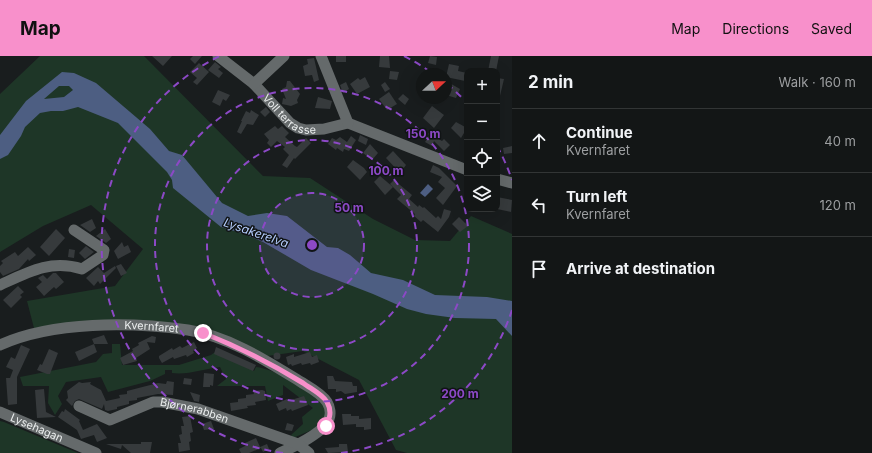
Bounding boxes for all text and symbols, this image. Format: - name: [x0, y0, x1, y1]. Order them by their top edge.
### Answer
- text: Map: [20, 17, 61, 40]
- text: Map: [671, 20, 700, 37]
- text: Directions: [722, 20, 789, 37]
- text: Saved: [811, 20, 852, 37]
- north arrow: [416, 68, 452, 104]
- map controls: [464, 68, 500, 212]
- button: +: [464, 68, 500, 104]
- text: 2 min: [528, 72, 573, 92]
- text: Walk · 160 m: [779, 74, 856, 90]
- street label: Voll terrasse: [260, 91, 316, 137]
- button: −: [464, 104, 500, 140]
- text: Continue: [566, 123, 633, 142]
- text: 150 m: [406, 126, 440, 141]
- icon: ahead: [528, 130, 550, 152]
- text: 40 m: [824, 133, 856, 149]
- button: locate: [464, 140, 500, 176]
- text: Kvernfaret: [566, 142, 630, 158]
- text: 100 m: [368, 163, 404, 178]
- button: layers: [464, 176, 500, 212]
- text: Turn left: [566, 187, 627, 206]
- icon: left: [528, 194, 550, 216]
- text: 120 m: [820, 197, 856, 213]
- text: 50 m: [334, 200, 364, 215]
- text: Kvernfaret: [566, 206, 630, 222]
- water label: Lysakerelva: [222, 214, 291, 251]
- centre of rings: [305, 238, 319, 252]
- icon: arrive: [528, 258, 550, 280]
- text: Arrive at destination: [566, 259, 715, 278]
- street label: Kvernfaret: [124, 318, 180, 336]
- route end: [194, 324, 212, 342]
- text: 200 m: [441, 386, 479, 401]
- street label: Bjørnerabben: [159, 395, 230, 426]
- street label: Lysehagan: [8, 410, 65, 445]
- route start: [317, 417, 335, 435]

